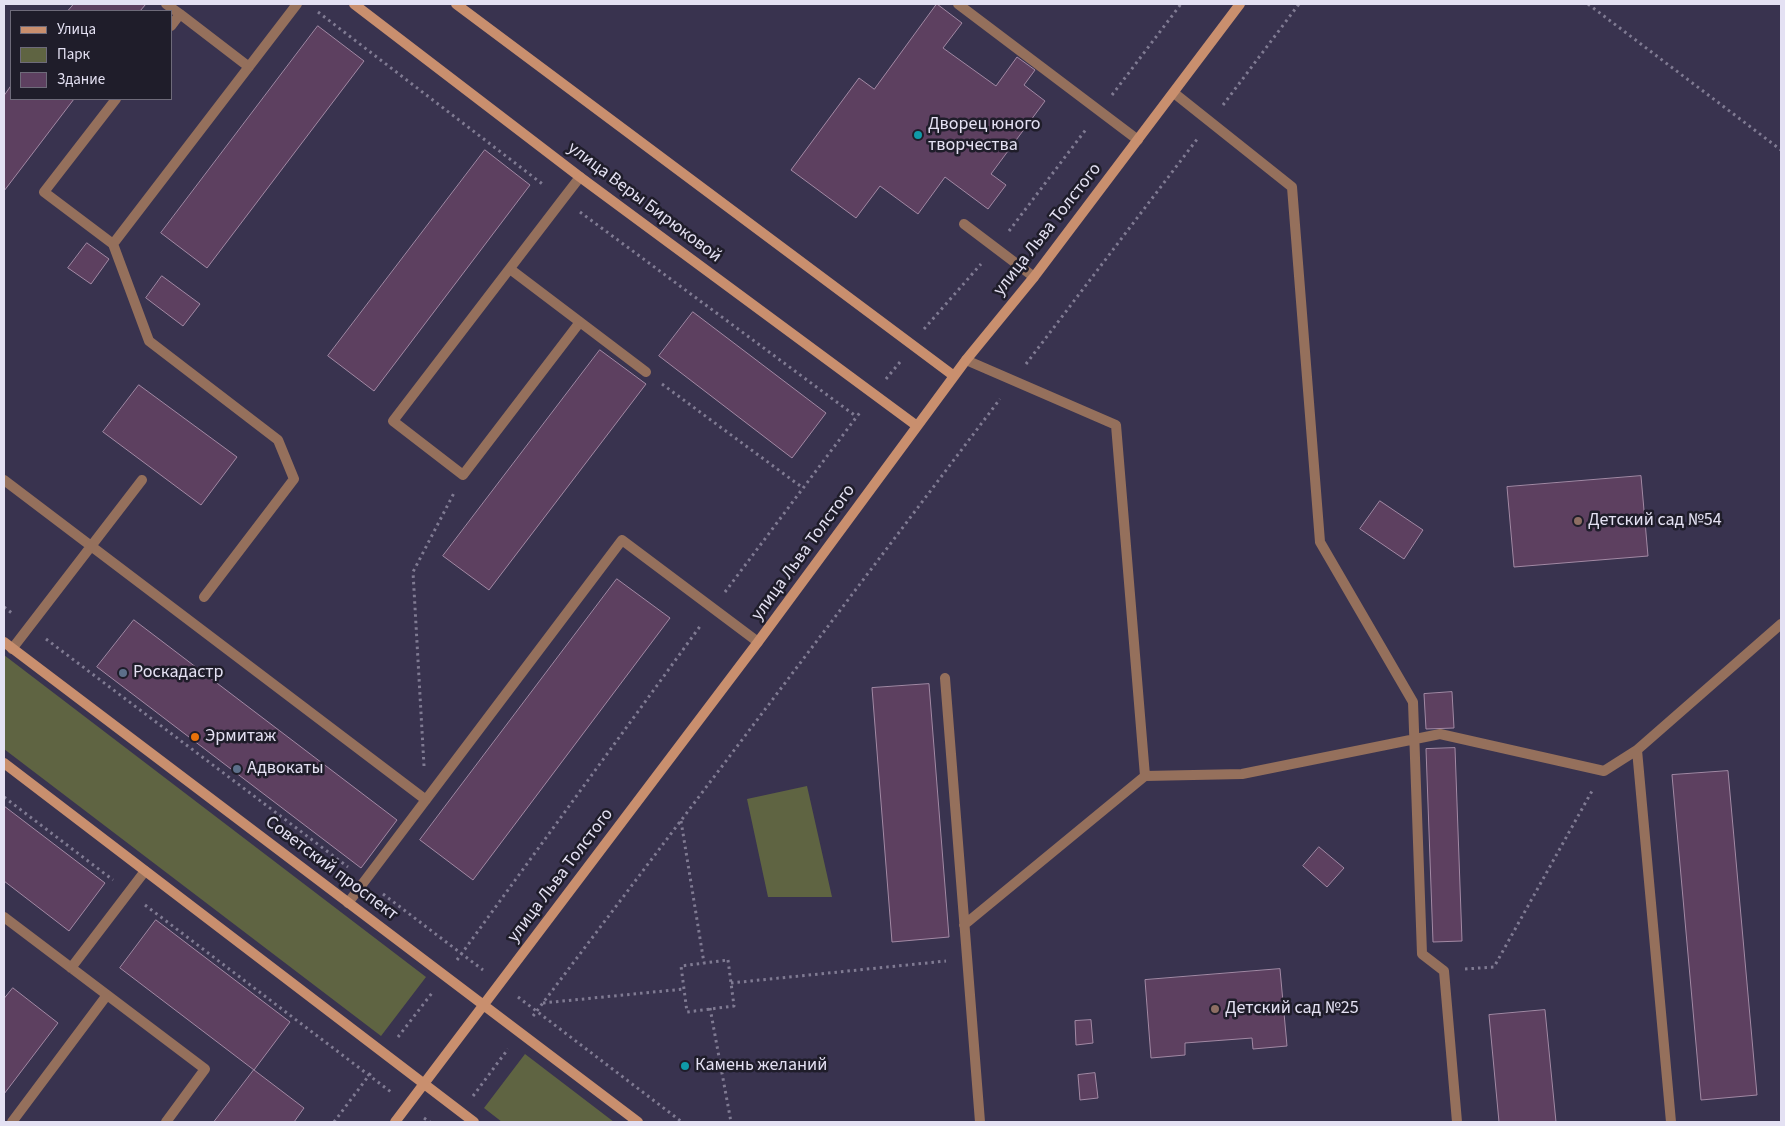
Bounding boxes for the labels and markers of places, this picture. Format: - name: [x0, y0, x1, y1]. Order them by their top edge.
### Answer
- place label: Дворец юного творчества: [928, 114, 1041, 156]
- marker: Дворец юного творчества: [912, 129, 924, 141]
- place label: Детский сад №54: [1588, 510, 1722, 532]
- marker: Детский сад №54: [1572, 515, 1584, 527]
- place label: Роскадастр: [133, 662, 224, 684]
- marker: Роскадастр: [117, 667, 129, 679]
- place label: Эрмитаж: [205, 726, 276, 748]
- marker: Эрмитаж: [189, 731, 201, 743]
- place label: Адвокаты: [247, 758, 324, 780]
- marker: Адвокаты: [231, 763, 243, 775]
- place label: Детский сад №25: [1225, 998, 1359, 1020]
- marker: Детский сад №25: [1209, 1003, 1221, 1015]
- place label: Камень желаний: [695, 1055, 827, 1077]
- marker: Камень желаний: [679, 1060, 691, 1072]

